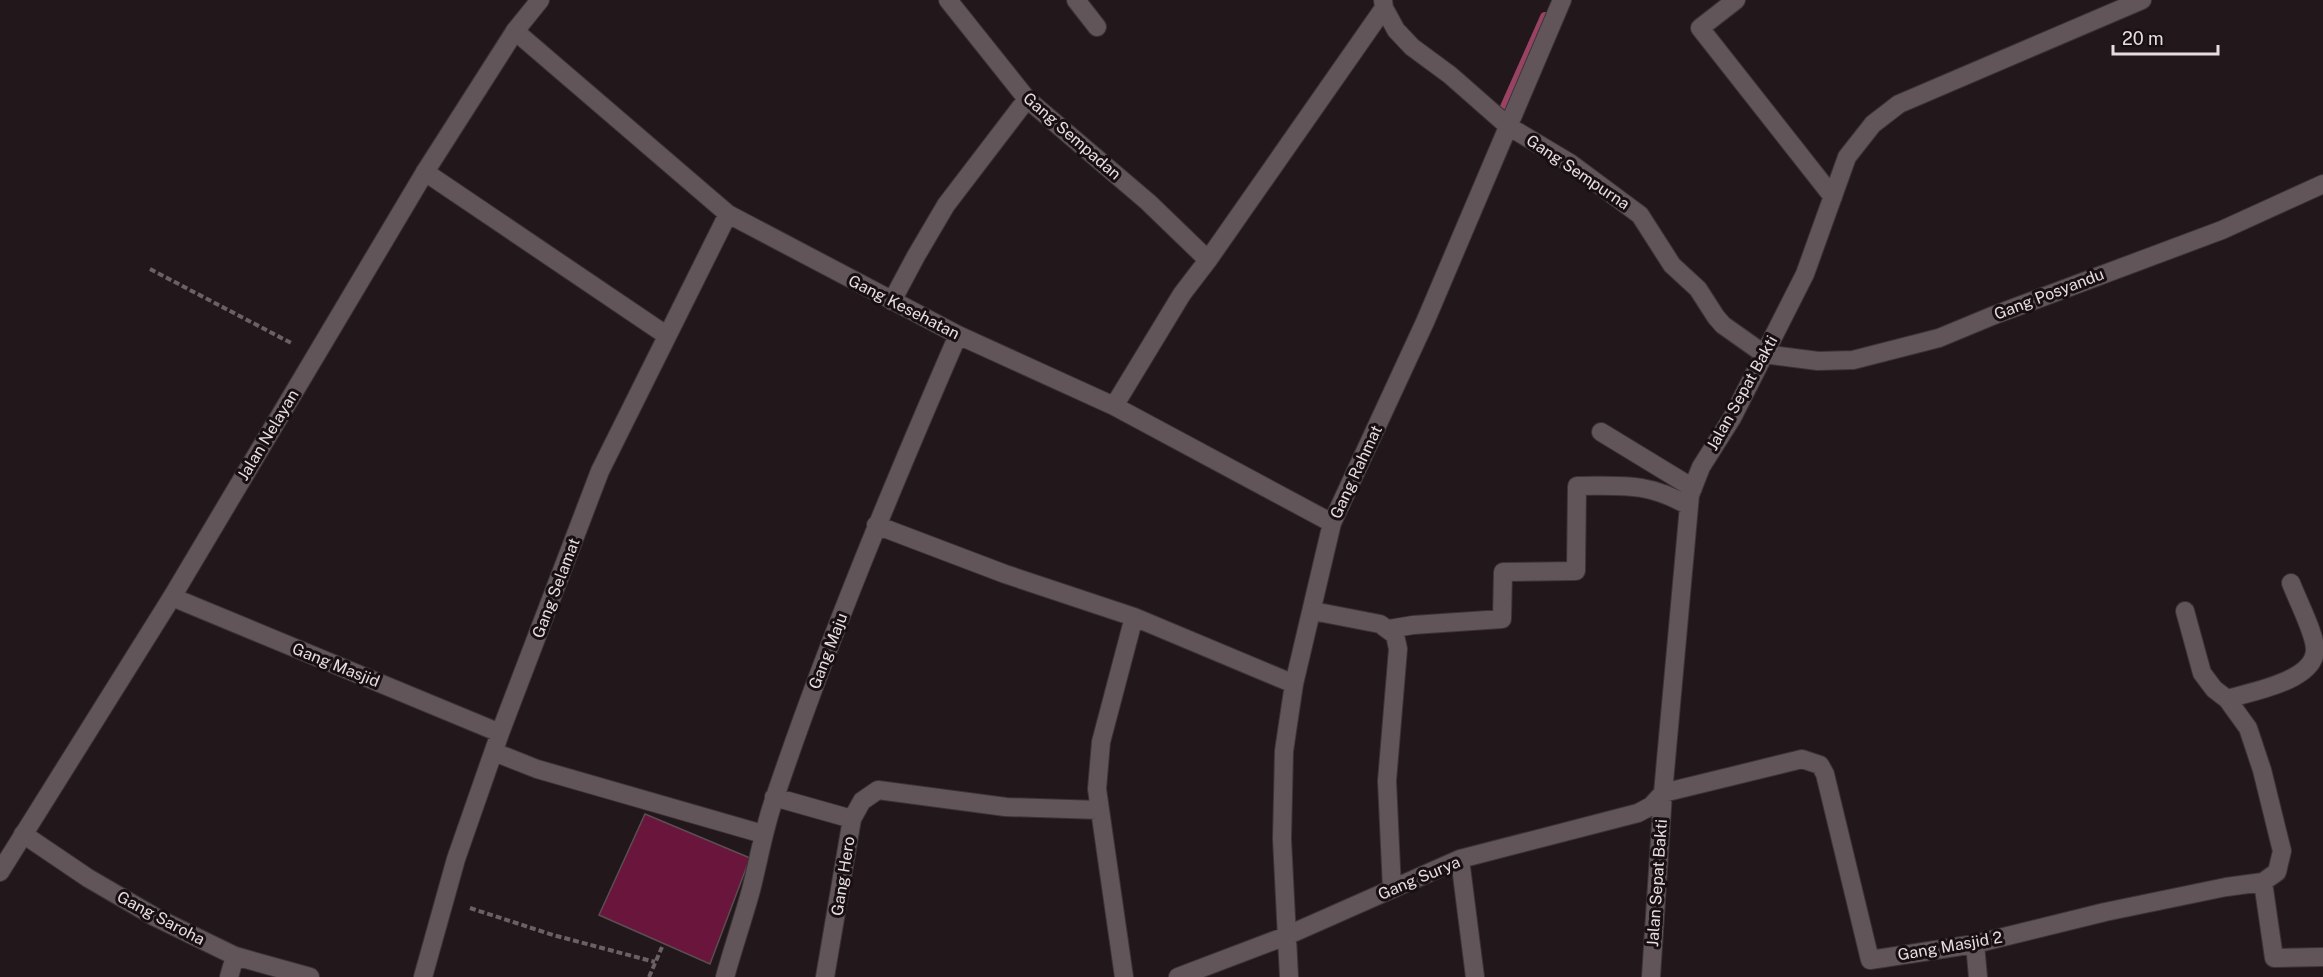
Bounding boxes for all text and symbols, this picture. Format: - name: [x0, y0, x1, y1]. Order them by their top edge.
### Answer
- scale bar: [2113, 18, 2218, 56]
- text: 20 m: [2122, 28, 2164, 49]
- street label: Gang Sempadan: [1019, 88, 1125, 184]
- street label: Gang Sempurna: [1523, 130, 1633, 214]
- street label: Gang Posyandu: [1991, 264, 2107, 324]
- street label: Gang Kesehatan: [845, 271, 963, 343]
- street label: Jalan Sepat Bakti: [1703, 332, 1781, 454]
- street label: Jalan Nelayan: [233, 386, 303, 484]
- street label: Gang Rahmat: [1326, 422, 1386, 522]
- street label: Gang Selamat: [528, 535, 584, 641]
- street label: Gang Maju: [805, 610, 851, 692]
- street label: Gang Masjid: [290, 639, 382, 691]
- street label: Jalan Sepat Bakti: [1643, 818, 1671, 948]
- street label: Gang Hero: [827, 835, 859, 917]
- street label: Gang Surya: [1375, 852, 1463, 904]
- street label: Gang Saroha: [114, 887, 208, 949]
- street label: Gang Masjid 2: [1896, 927, 2004, 965]

